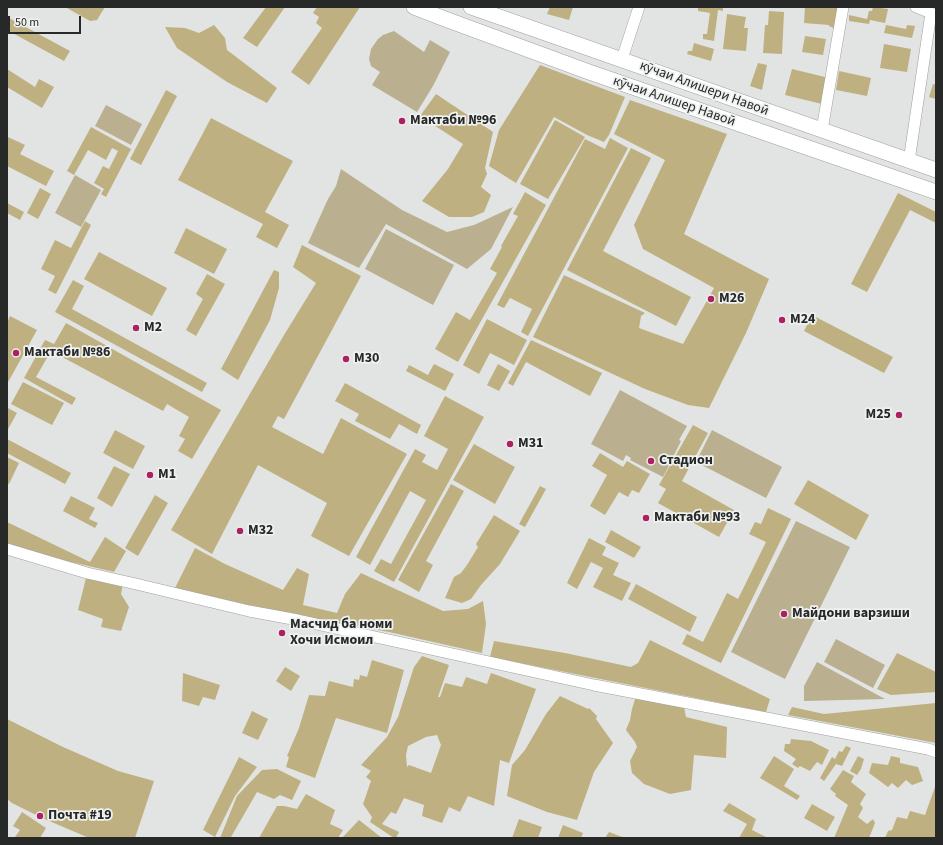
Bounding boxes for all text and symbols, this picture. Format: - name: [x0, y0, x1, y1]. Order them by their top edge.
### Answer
- scale bar: [10, 8, 83, 34]
- text: 50 m: [15, 14, 39, 31]
- street label: кӯчаи Алишери Навоӣ: [637, 58, 771, 120]
- street label: кӯчаи Алишер Навоӣ: [611, 73, 737, 131]
- place label: Мактаби №96: [410, 113, 496, 129]
- marker: Мактаби №96: [397, 116, 407, 126]
- place label: М26: [719, 291, 744, 307]
- marker: М26: [706, 294, 716, 304]
- place label: М24: [790, 312, 815, 328]
- marker: М24: [777, 315, 787, 325]
- place label: М2: [144, 320, 162, 336]
- marker: М2: [131, 323, 141, 333]
- place label: Мактаби №86: [24, 345, 110, 361]
- marker: Мактаби №86: [11, 348, 21, 358]
- place label: М30: [354, 351, 379, 367]
- marker: М30: [341, 354, 351, 364]
- place label: М25: [866, 407, 891, 423]
- marker: М25: [894, 410, 904, 420]
- place label: М31: [518, 436, 543, 452]
- marker: М31: [505, 439, 515, 449]
- place label: Стадион: [659, 453, 713, 469]
- marker: Стадион: [646, 456, 656, 466]
- place label: M1: [158, 467, 176, 483]
- marker: M1: [145, 470, 155, 480]
- place label: Мактаби №93: [654, 510, 740, 526]
- marker: Мактаби №93: [641, 513, 651, 523]
- place label: М32: [248, 523, 273, 539]
- marker: М32: [235, 526, 245, 536]
- place label: Майдони варзиши: [792, 606, 910, 622]
- marker: Майдони варзиши: [779, 609, 789, 619]
- place label: Масчид ба номи Хочи Исмоил: [290, 617, 392, 650]
- marker: Масчид ба номи Хочи Исмоил: [277, 628, 287, 638]
- place label: Почта #19: [48, 808, 112, 824]
- marker: Почта #19: [35, 811, 45, 821]

